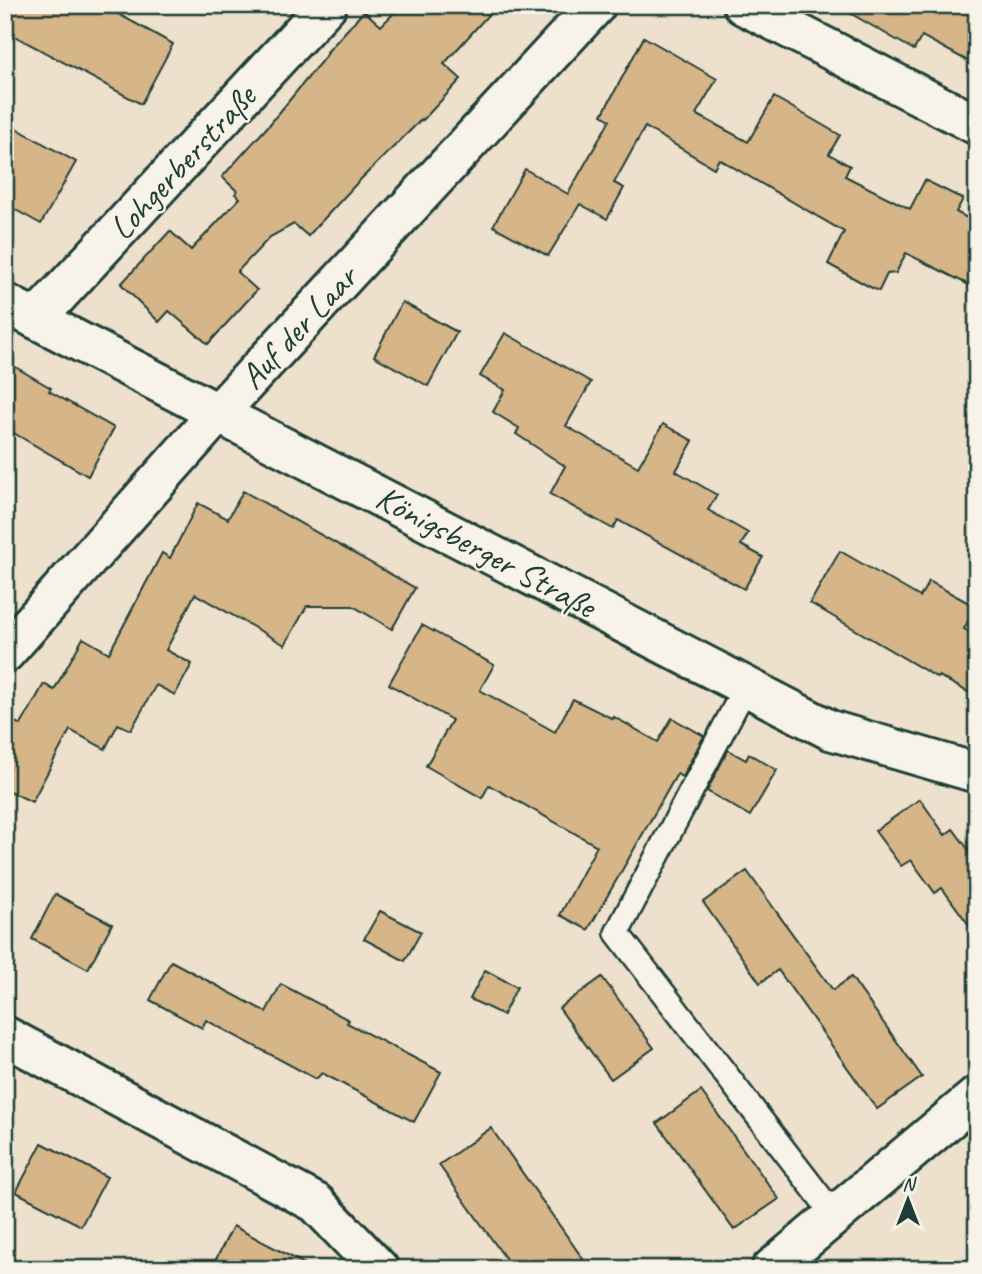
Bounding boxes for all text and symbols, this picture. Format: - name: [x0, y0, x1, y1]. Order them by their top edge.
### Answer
- street label: Lohgerberstraße: [99, 73, 267, 249]
- street label: Auf der Laar: [230, 254, 369, 398]
- street label: Königsberger Straße: [368, 475, 606, 629]
- north arrow: [874, 1166, 944, 1236]
- text: N: [902, 1172, 917, 1196]

